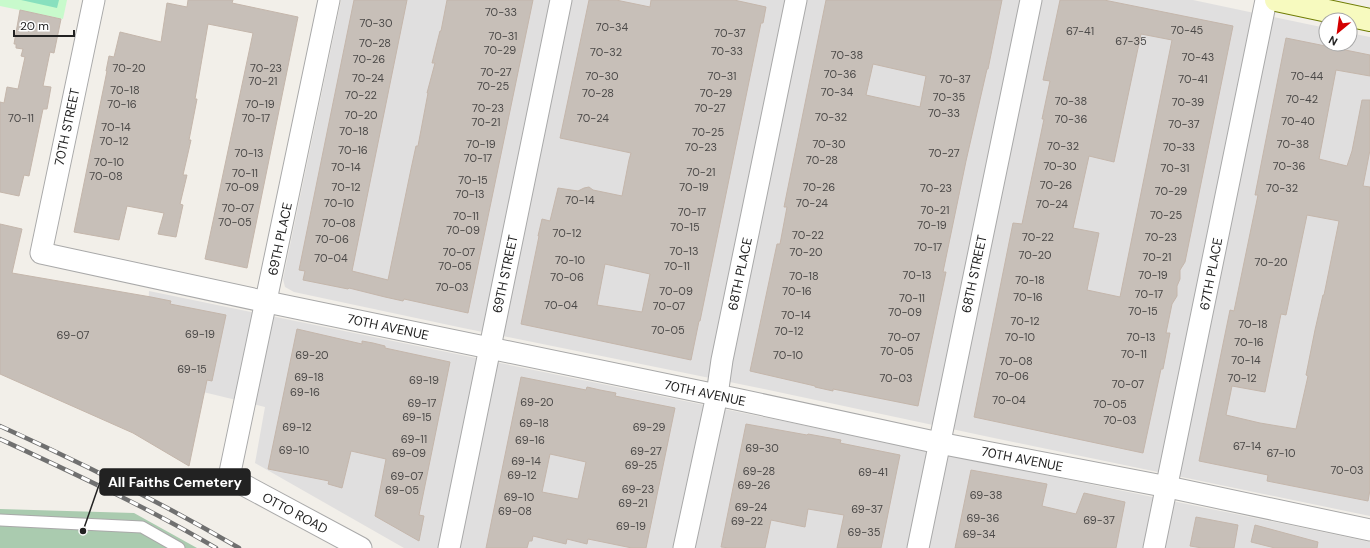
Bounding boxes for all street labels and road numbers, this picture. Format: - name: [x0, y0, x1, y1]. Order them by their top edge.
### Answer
- street label: 70TH STREET: [50, 87, 84, 167]
- street label: 69TH PLACE: [264, 201, 296, 277]
- street label: 69TH STREET: [488, 233, 522, 315]
- street label: 68TH STREET: [957, 233, 991, 315]
- street label: 68TH PLACE: [724, 236, 756, 312]
- street label: 67TH PLACE: [1196, 236, 1226, 312]
- street label: 70TH AVENUE: [346, 310, 430, 344]
- street label: 70TH AVENUE: [663, 376, 747, 410]
- street label: 70TH AVENUE: [980, 443, 1064, 475]
- street label: OTTO ROAD: [259, 489, 331, 537]

